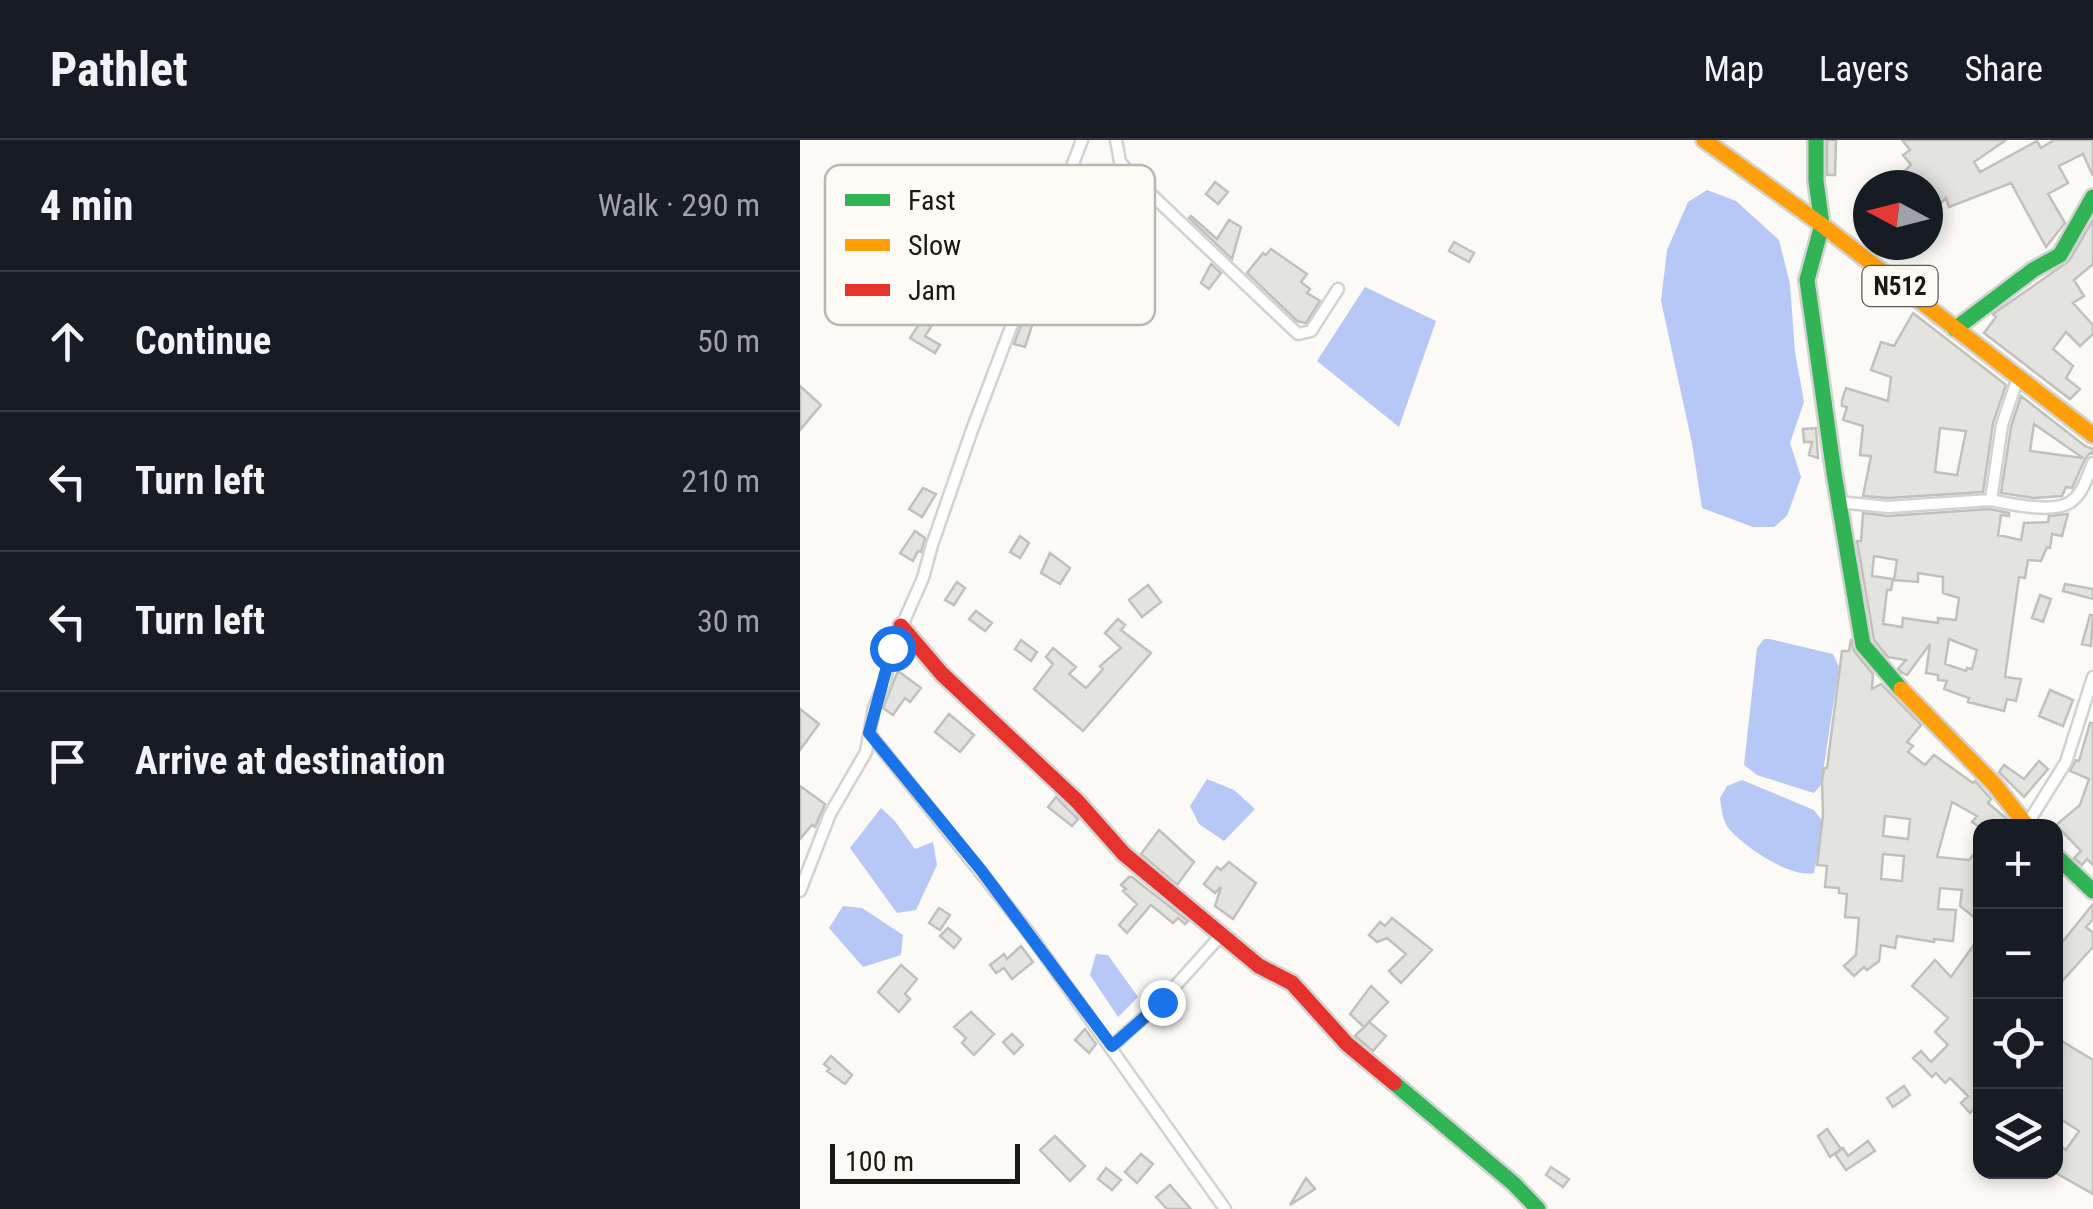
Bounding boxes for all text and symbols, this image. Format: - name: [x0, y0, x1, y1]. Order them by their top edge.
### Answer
- text: Pathlet: [50, 41, 188, 98]
- text: Map: [1703, 49, 1764, 90]
- text: Layers: [1819, 49, 1909, 90]
- text: Share: [1964, 49, 2043, 90]
- legend: [825, 165, 1155, 325]
- north arrow: [1853, 170, 1943, 260]
- text: 4 min: [40, 181, 133, 230]
- text: Fast: [908, 184, 955, 217]
- text: Walk · 290 m: [598, 186, 760, 224]
- text: Slow: [908, 229, 961, 262]
- road number: N512: [1862, 266, 1938, 306]
- text: Jam: [908, 274, 956, 307]
- icon: ahead: [40, 314, 95, 369]
- text: Continue: [135, 319, 271, 363]
- text: 50 m: [697, 322, 760, 360]
- icon: left: [40, 454, 95, 509]
- text: Turn left: [135, 459, 265, 503]
- text: 210 m: [681, 462, 760, 500]
- icon: left: [40, 594, 95, 649]
- text: Turn left: [135, 599, 265, 643]
- text: 30 m: [697, 602, 760, 640]
- route start: [870, 626, 916, 672]
- icon: arrive: [40, 734, 95, 789]
- text: Arrive at destination: [135, 739, 445, 783]
- map controls: [1973, 819, 2063, 1179]
- button: +: [1973, 819, 2063, 909]
- button: −: [1973, 909, 2063, 999]
- route end: [1140, 980, 1186, 1026]
- button: locate: [1973, 999, 2063, 1089]
- button: layers: [1973, 1089, 2063, 1179]
- scale bar: [830, 1139, 1020, 1184]
- text: 100 m: [845, 1145, 914, 1178]

